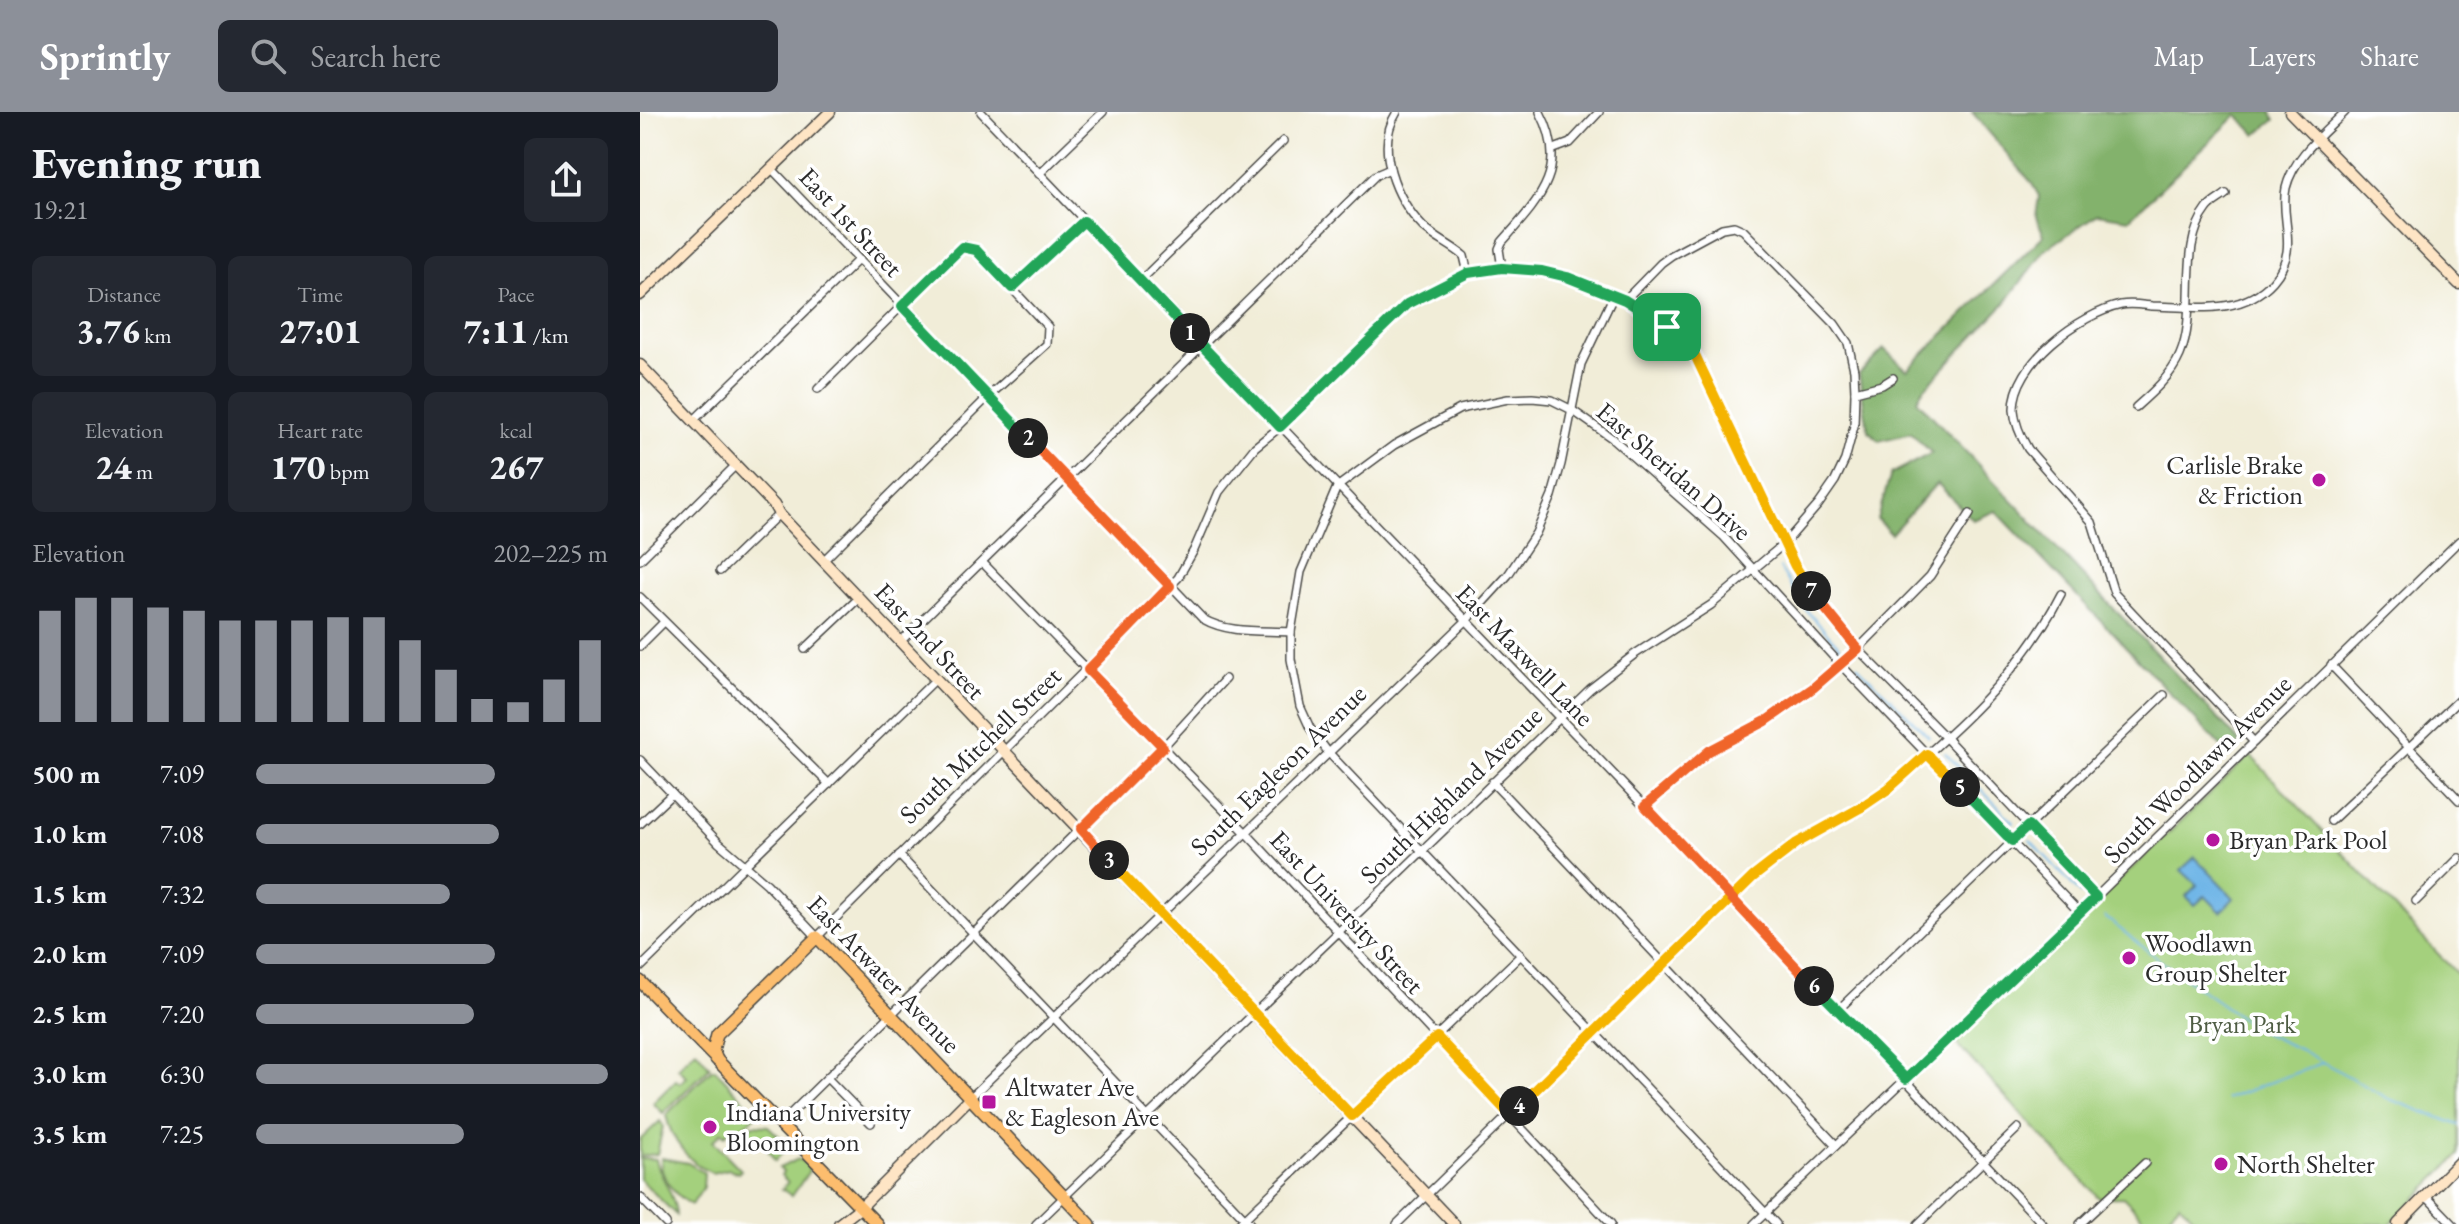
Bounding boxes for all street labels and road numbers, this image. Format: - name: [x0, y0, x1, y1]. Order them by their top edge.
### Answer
- street label: East 1st Street: [792, 160, 910, 284]
- street label: East Sheridan Drive: [1589, 394, 1759, 548]
- street label: East 2nd Street: [867, 575, 993, 707]
- street label: East Maxwell Lane: [1449, 577, 1601, 733]
- street label: South Mitchell Street: [892, 659, 1068, 831]
- street label: South Woodlawn Avenue: [2096, 668, 2298, 870]
- street label: South Eagleson Avenue: [1183, 677, 1373, 863]
- street label: South Highland Avenue: [1353, 699, 1549, 891]
- street label: East University Street: [1262, 823, 1432, 1001]
- street label: East Atwater Avenue: [800, 888, 968, 1060]

